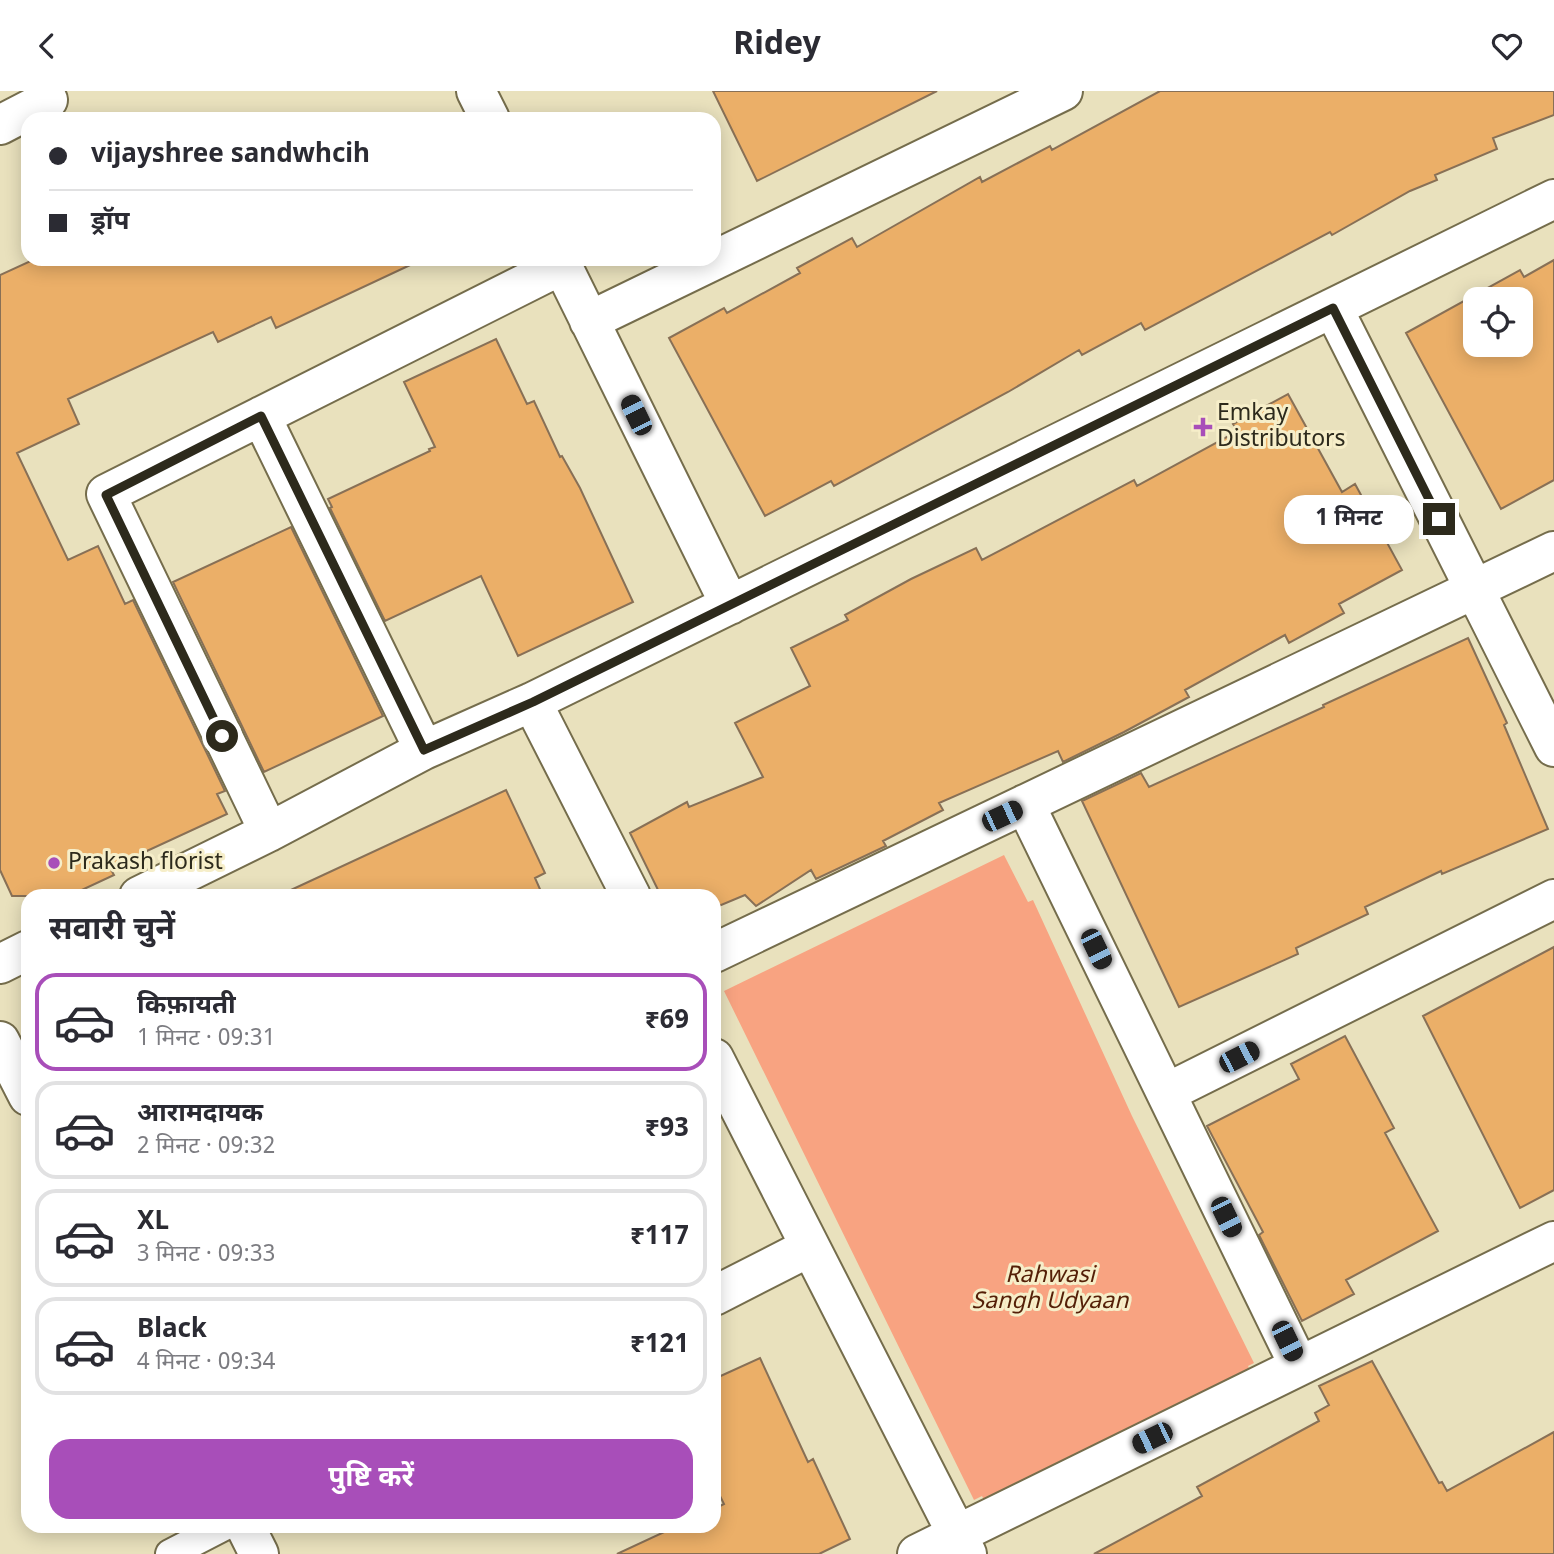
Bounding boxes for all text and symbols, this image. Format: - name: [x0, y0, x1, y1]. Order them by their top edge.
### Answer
- text: Ridey: [733, 25, 821, 67]
- icon: back: [28, 27, 66, 65]
- icon: heart: [1488, 27, 1526, 65]
- text: vijayshree sandwhcih: [91, 139, 370, 173]
- text: ड्रॉप: [91, 206, 129, 240]
- map controls: [1463, 287, 1533, 357]
- button: locate: [1463, 287, 1533, 357]
- car: [618, 392, 655, 438]
- place label: Emkay Distributors: [1217, 399, 1346, 455]
- marker: Emkay Distributors: [1195, 419, 1211, 435]
- callout: 1 मिनट: [1285, 495, 1414, 543]
- route end: [1423, 503, 1455, 535]
- text: 1 मिनट: [1315, 504, 1383, 534]
- route start: [206, 720, 238, 752]
- car: [979, 798, 1026, 834]
- place label: Prakash florist: [68, 848, 223, 878]
- marker: Prakash florist: [46, 855, 62, 871]
- text: सवारी चुनें: [49, 910, 175, 952]
- car: [1078, 926, 1115, 972]
- text: किफ़ायती: [137, 990, 236, 1024]
- icon: car: [53, 991, 116, 1054]
- text: ₹69: [645, 1005, 689, 1039]
- text: 1 मिनट · 09:31: [137, 1024, 275, 1054]
- car: [1216, 1038, 1263, 1076]
- text: आरामदायक: [137, 1098, 263, 1132]
- icon: car: [53, 1099, 116, 1162]
- text: ₹93: [645, 1113, 689, 1147]
- text: 2 मिनट · 09:32: [137, 1132, 275, 1162]
- car: [1208, 1194, 1245, 1240]
- text: XL: [137, 1206, 169, 1240]
- icon: car: [53, 1207, 116, 1270]
- text: ₹117: [630, 1221, 689, 1255]
- text: 3 मिनट · 09:33: [137, 1240, 275, 1270]
- park label: Rahwasi Sangh Udyaan: [972, 1261, 1129, 1317]
- text: Black: [137, 1314, 207, 1348]
- icon: car: [53, 1315, 116, 1378]
- car: [1269, 1318, 1306, 1364]
- text: ₹121: [630, 1329, 689, 1363]
- text: 4 मिनट · 09:34: [137, 1348, 275, 1378]
- car: [1129, 1419, 1176, 1457]
- button: पुष्टि करें: [49, 1439, 693, 1519]

